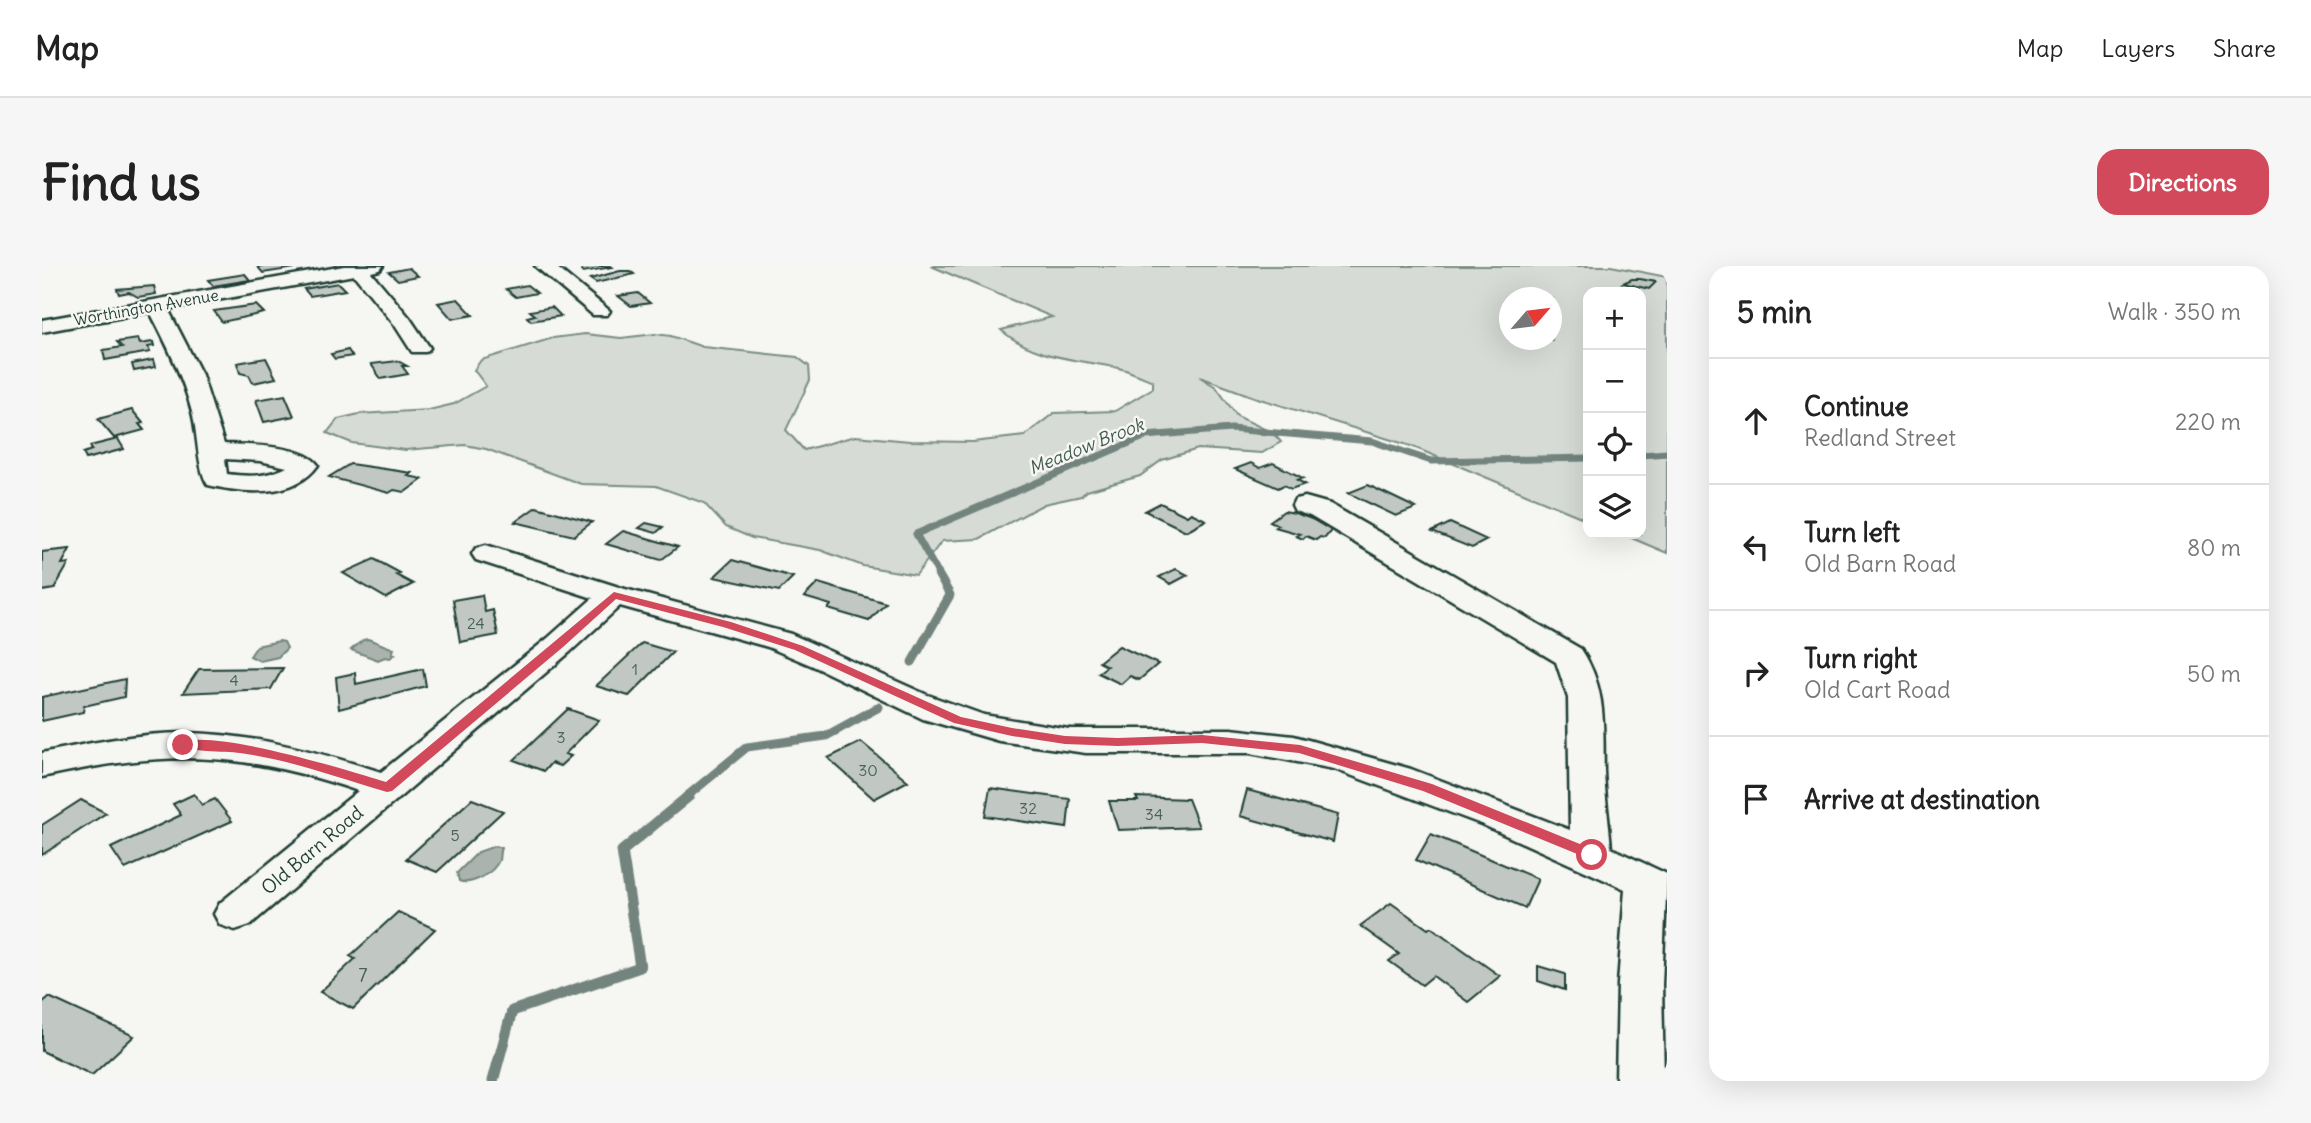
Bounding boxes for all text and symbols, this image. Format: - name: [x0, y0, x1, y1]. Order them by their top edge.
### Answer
- text: Map: [35, 27, 99, 69]
- text: Map: [2017, 33, 2063, 63]
- text: Layers: [2101, 33, 2175, 63]
- text: Share: [2213, 33, 2276, 63]
- button: Directions: [2097, 149, 2269, 215]
- text: Find us: [42, 152, 200, 213]
- street label: Worthington Avenue: [72, 284, 220, 330]
- north arrow: [1499, 287, 1562, 350]
- map controls: [1583, 287, 1646, 539]
- button: +: [1583, 287, 1646, 350]
- text: 5 min: [1737, 293, 1812, 331]
- text: Walk · 350 m: [2108, 297, 2241, 326]
- button: −: [1583, 350, 1646, 413]
- text: Continue: [1804, 390, 1909, 423]
- icon: ahead: [1737, 402, 1775, 440]
- text: 220 m: [2175, 407, 2241, 436]
- water label: Meadow Brook: [1025, 412, 1149, 479]
- button: locate: [1583, 413, 1646, 476]
- text: Redland Street: [1804, 423, 1956, 452]
- button: layers: [1583, 476, 1646, 539]
- text: Turn left: [1804, 516, 1900, 549]
- icon: left: [1737, 528, 1775, 566]
- text: 80 m: [2187, 533, 2241, 562]
- text: Old Barn Road: [1804, 549, 1956, 578]
- house number: 24: [467, 613, 485, 633]
- text: Turn right: [1804, 642, 1917, 675]
- icon: right: [1737, 654, 1775, 692]
- house number: 1: [632, 659, 638, 679]
- text: 50 m: [2187, 659, 2241, 688]
- house number: 4: [229, 670, 239, 690]
- text: Old Cart Road: [1804, 675, 1951, 704]
- house number: 3: [556, 727, 566, 747]
- route end: [167, 729, 198, 760]
- house number: 30: [858, 760, 878, 780]
- icon: arrive: [1737, 780, 1775, 818]
- text: Arrive at destination: [1804, 783, 2040, 816]
- house number: 32: [1019, 798, 1037, 818]
- street label: Old Barn Road: [256, 800, 368, 900]
- house number: 34: [1145, 804, 1163, 824]
- house number: 5: [450, 825, 460, 845]
- route start: [1576, 839, 1607, 870]
- house number: 7: [358, 963, 368, 987]

